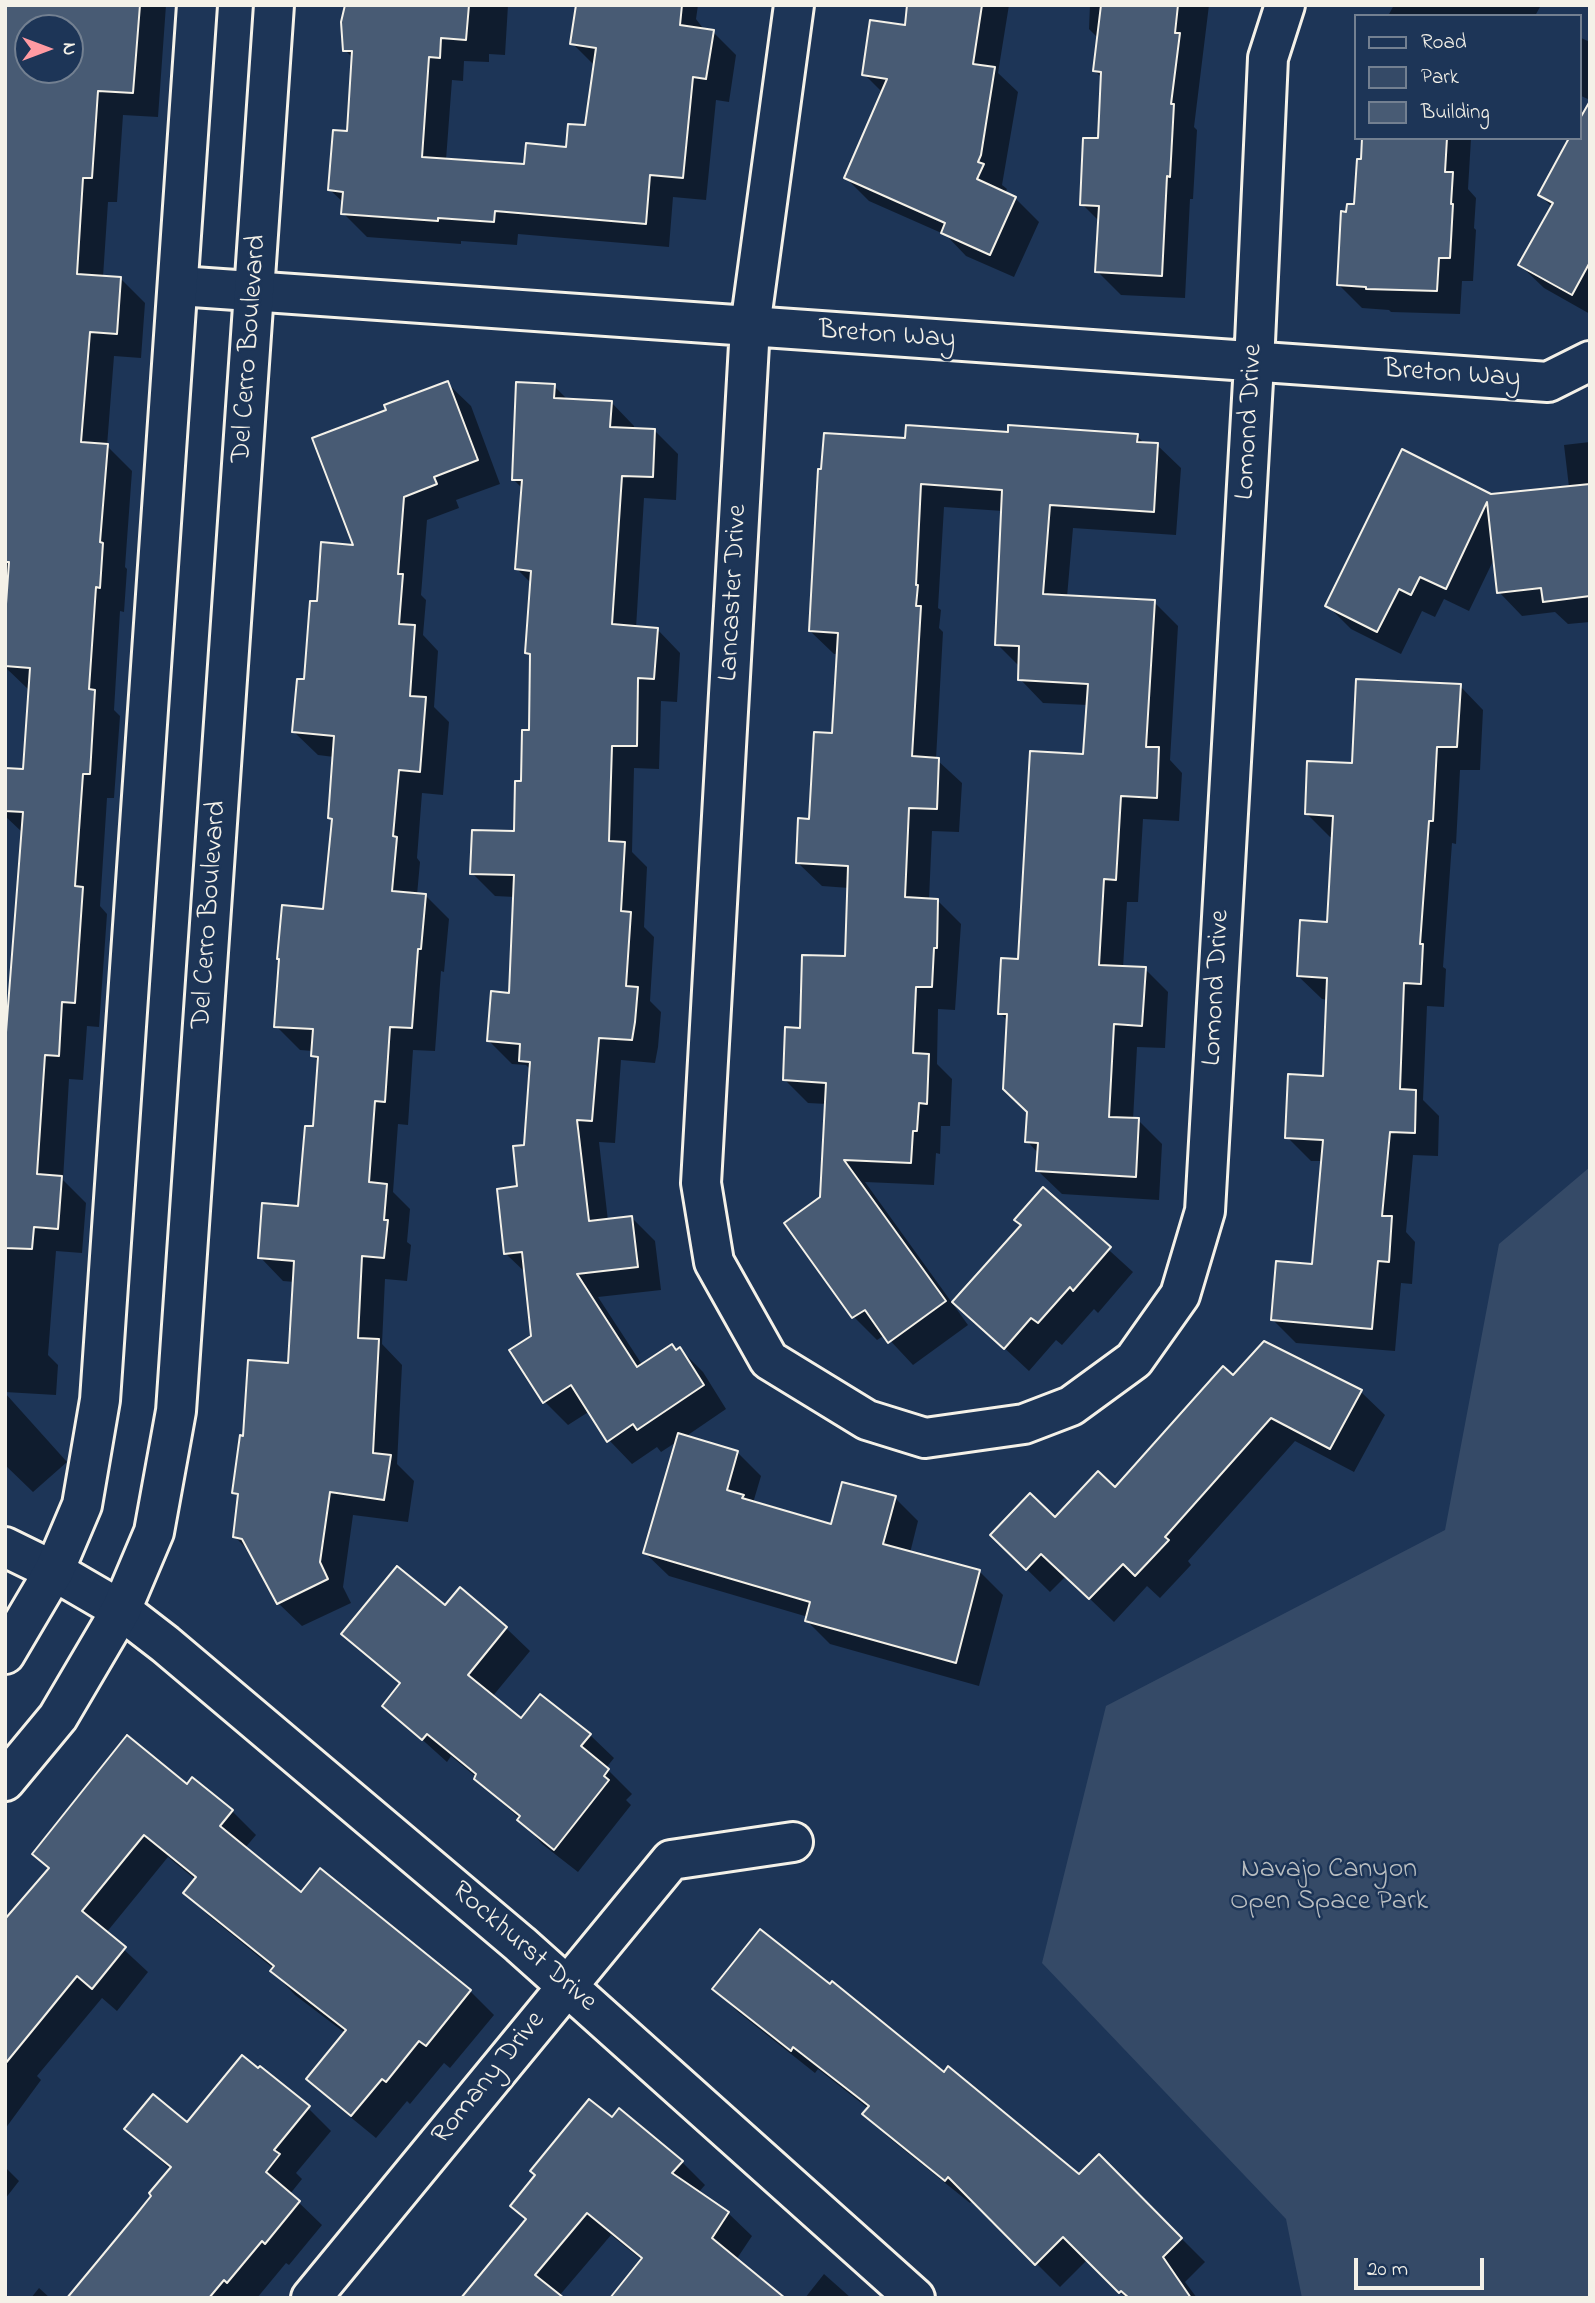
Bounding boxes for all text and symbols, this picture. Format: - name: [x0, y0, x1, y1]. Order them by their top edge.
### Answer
- north arrow: [14, 14, 84, 84]
- legend: [1354, 14, 1581, 140]
- text: Road: [1421, 28, 1467, 58]
- text: N: [55, 43, 82, 55]
- text: Park: [1421, 63, 1459, 93]
- text: Building: [1421, 98, 1490, 128]
- street label: Del Cerro Boulevard: [226, 234, 276, 464]
- street label: Breton Way: [817, 315, 957, 359]
- street label: Lomond Drive: [1230, 343, 1272, 501]
- street label: Breton Way: [1382, 354, 1522, 398]
- street label: Lancaster Drive: [714, 504, 756, 682]
- street label: Del Cerro Boulevard: [186, 800, 236, 1030]
- street label: Lomond Drive: [1197, 909, 1239, 1067]
- park label: Navajo Canyon Open Space Park: [1230, 1854, 1428, 1920]
- street label: Rockhurst Drive: [443, 1876, 603, 2020]
- street label: Romany Drive: [426, 2006, 554, 2152]
- scale bar: [1357, 2244, 1486, 2288]
- text: 20 m: [1367, 2255, 1408, 2285]

